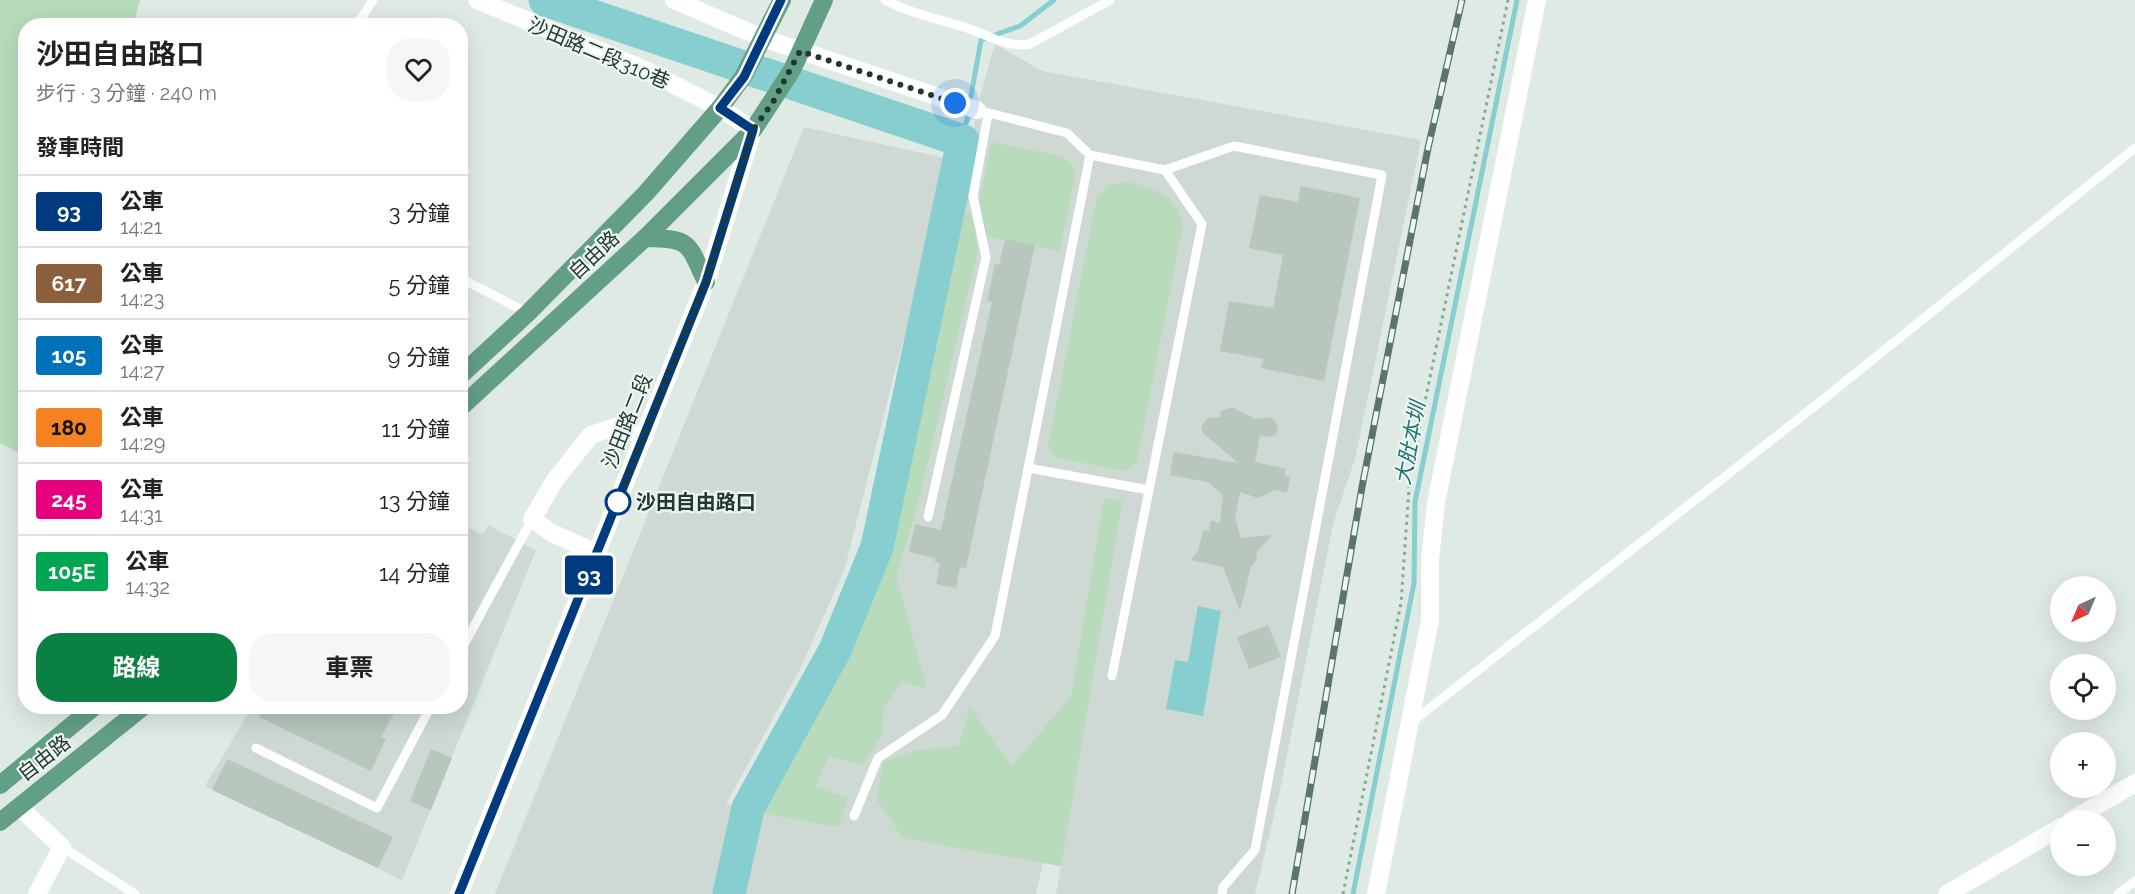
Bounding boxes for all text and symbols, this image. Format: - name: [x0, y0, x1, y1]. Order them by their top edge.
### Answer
- street label: 沙田路二段310巷: [525, 12, 673, 94]
- text: 沙田自由路口: [36, 38, 204, 71]
- button: heart: [387, 38, 450, 101]
- text: 步行 · 3 分鐘 · 240 m: [36, 81, 217, 105]
- your location: [940, 88, 970, 118]
- text: 發車時間: [36, 134, 124, 160]
- text: 公車: [120, 188, 164, 214]
- text: 93: [57, 199, 81, 224]
- text: 3 分鐘: [389, 200, 450, 226]
- text: 14:21: [120, 215, 162, 239]
- street label: 自由路: [564, 226, 624, 284]
- text: 公車: [120, 260, 164, 286]
- text: 617: [52, 271, 86, 296]
- text: 5 分鐘: [388, 272, 450, 298]
- text: 14:23: [120, 287, 164, 311]
- text: 公車: [120, 332, 164, 358]
- text: 105: [52, 343, 86, 368]
- text: 9 分鐘: [387, 344, 450, 370]
- text: 14:27: [120, 359, 164, 383]
- street label: 沙田路二段: [597, 370, 657, 472]
- water label: 大肚本圳: [1390, 396, 1431, 487]
- text: 公車: [120, 404, 164, 430]
- text: 180: [51, 415, 87, 440]
- text: 11 分鐘: [382, 416, 450, 442]
- text: 14:29: [120, 431, 165, 455]
- text: 公車: [120, 476, 164, 502]
- text: 245: [51, 487, 87, 512]
- text: 13 分鐘: [379, 488, 450, 514]
- marker: 沙田自由路口: [605, 489, 631, 515]
- place label: 沙田自由路口: [636, 490, 756, 514]
- text: 14:31: [120, 503, 162, 527]
- text: 公車: [126, 548, 170, 574]
- line badge: 93: [562, 556, 616, 594]
- text: 105E: [48, 559, 96, 584]
- text: 14 分鐘: [379, 560, 450, 586]
- text: 93: [577, 563, 601, 588]
- text: 14:32: [126, 575, 170, 599]
- north arrow: [2050, 576, 2116, 642]
- map controls: [2050, 576, 2116, 876]
- button: 路線: [36, 633, 237, 702]
- button: 車票: [249, 633, 450, 702]
- button: locate: [2050, 654, 2116, 720]
- street label: 自由路: [13, 730, 75, 786]
- button: +: [2050, 732, 2116, 798]
- button: −: [2050, 810, 2116, 876]

